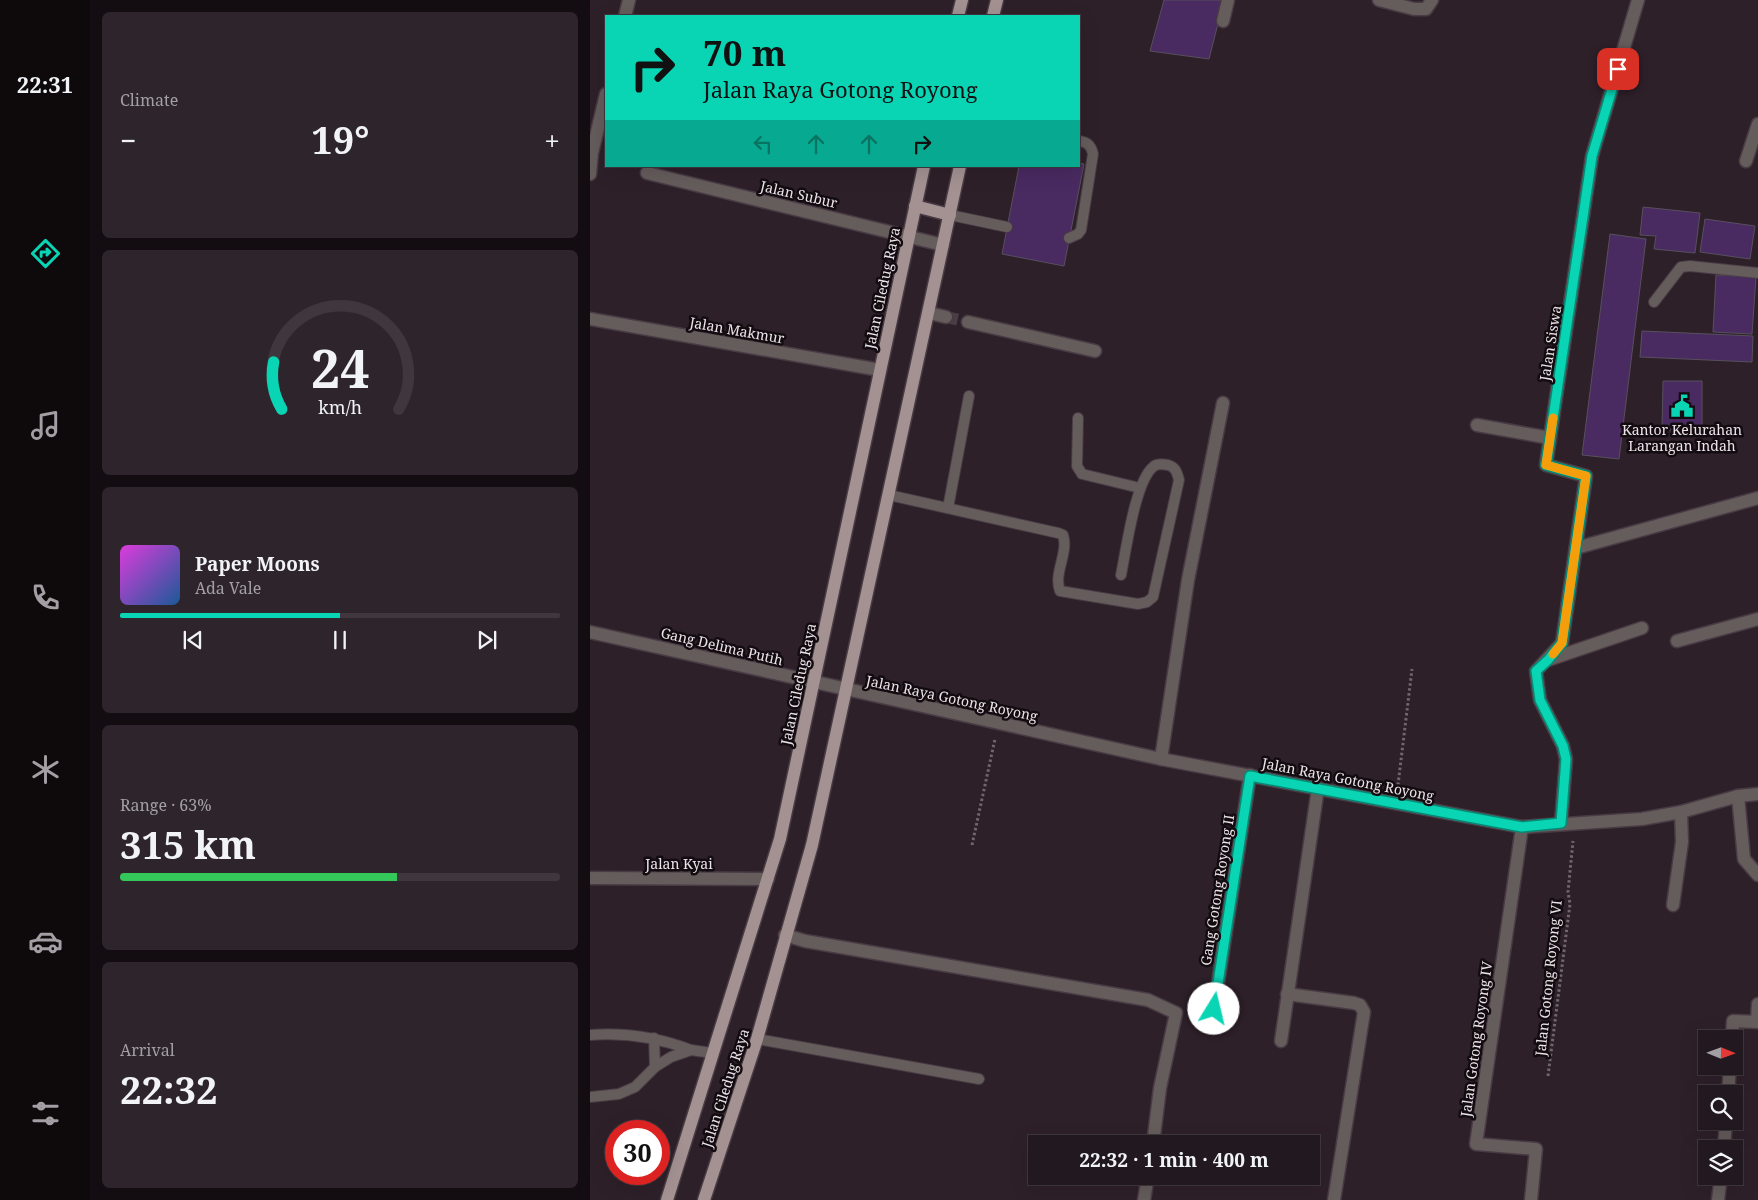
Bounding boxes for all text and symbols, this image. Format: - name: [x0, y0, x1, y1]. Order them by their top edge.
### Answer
- text: 70 m: [703, 29, 786, 76]
- icon: right: [620, 35, 685, 100]
- pin: [1597, 48, 1639, 90]
- icon: arrive: [1604, 55, 1632, 83]
- text: 22:31: [17, 69, 73, 99]
- text: Jalan Raya Gotong Royong: [703, 74, 978, 104]
- text: Climate: [120, 89, 178, 111]
- text: 19°: [311, 113, 369, 165]
- text: −: [120, 121, 136, 159]
- text: +: [544, 121, 560, 159]
- icon: left: [749, 130, 777, 158]
- icon: ahead: [802, 130, 830, 158]
- icon: ahead: [855, 130, 883, 158]
- icon: right: [908, 130, 936, 158]
- street label: Jalan Subur: [758, 176, 840, 212]
- street label: Jalan Ciledug Raya: [860, 225, 904, 352]
- icon: directions: [28, 236, 63, 271]
- street label: Jalan Siswa: [1535, 304, 1565, 383]
- street label: Jalan Makmur: [687, 312, 786, 348]
- text: 24: [311, 332, 369, 403]
- public building icon: Kantor Kelurahan Larangan Indah: [1669, 393, 1695, 419]
- text: km/h: [318, 395, 362, 419]
- icon: music: [28, 408, 63, 443]
- place label: Kantor Kelurahan Larangan Indah: [1622, 420, 1742, 455]
- text: Paper Moons: [195, 551, 320, 577]
- text: Ada Vale: [195, 577, 261, 599]
- icon: phone: [28, 580, 63, 615]
- street label: Jalan Ciledug Raya: [776, 621, 820, 748]
- street label: Gang Delima Putih: [659, 623, 785, 669]
- icon: previous: [179, 626, 207, 654]
- icon: pause: [326, 626, 354, 654]
- icon: next: [473, 626, 501, 654]
- street label: Jalan Raya Gotong Royong: [864, 670, 1040, 726]
- icon: climate: [28, 752, 63, 787]
- street label: Jalan Raya Gotong Royong: [1259, 753, 1436, 805]
- text: Range · 63%: [120, 794, 212, 816]
- street label: Gang Gotong Royong II: [1196, 813, 1238, 967]
- text: 315 km: [120, 818, 256, 870]
- street label: Jalan Kyai: [644, 854, 713, 873]
- street label: Jalan Gotong Royong VI: [1530, 899, 1566, 1058]
- icon: car: [28, 924, 63, 959]
- street label: Jalan Gotong Royong IV: [1456, 959, 1496, 1119]
- position arrow: [1187, 982, 1239, 1034]
- street label: Jalan Ciledug Raya: [697, 1026, 753, 1151]
- north arrow: [1698, 1030, 1742, 1075]
- map controls: [1698, 1030, 1743, 1185]
- text: Arrival: [120, 1039, 175, 1061]
- text: 22:32: [120, 1063, 217, 1115]
- button: search: [1698, 1085, 1743, 1130]
- icon: filters: [28, 1096, 63, 1131]
- speed limit sign: 30: [605, 1120, 670, 1185]
- button: layers: [1698, 1140, 1743, 1185]
- text: 22:32 · 1 min · 400 m: [1079, 1147, 1269, 1173]

